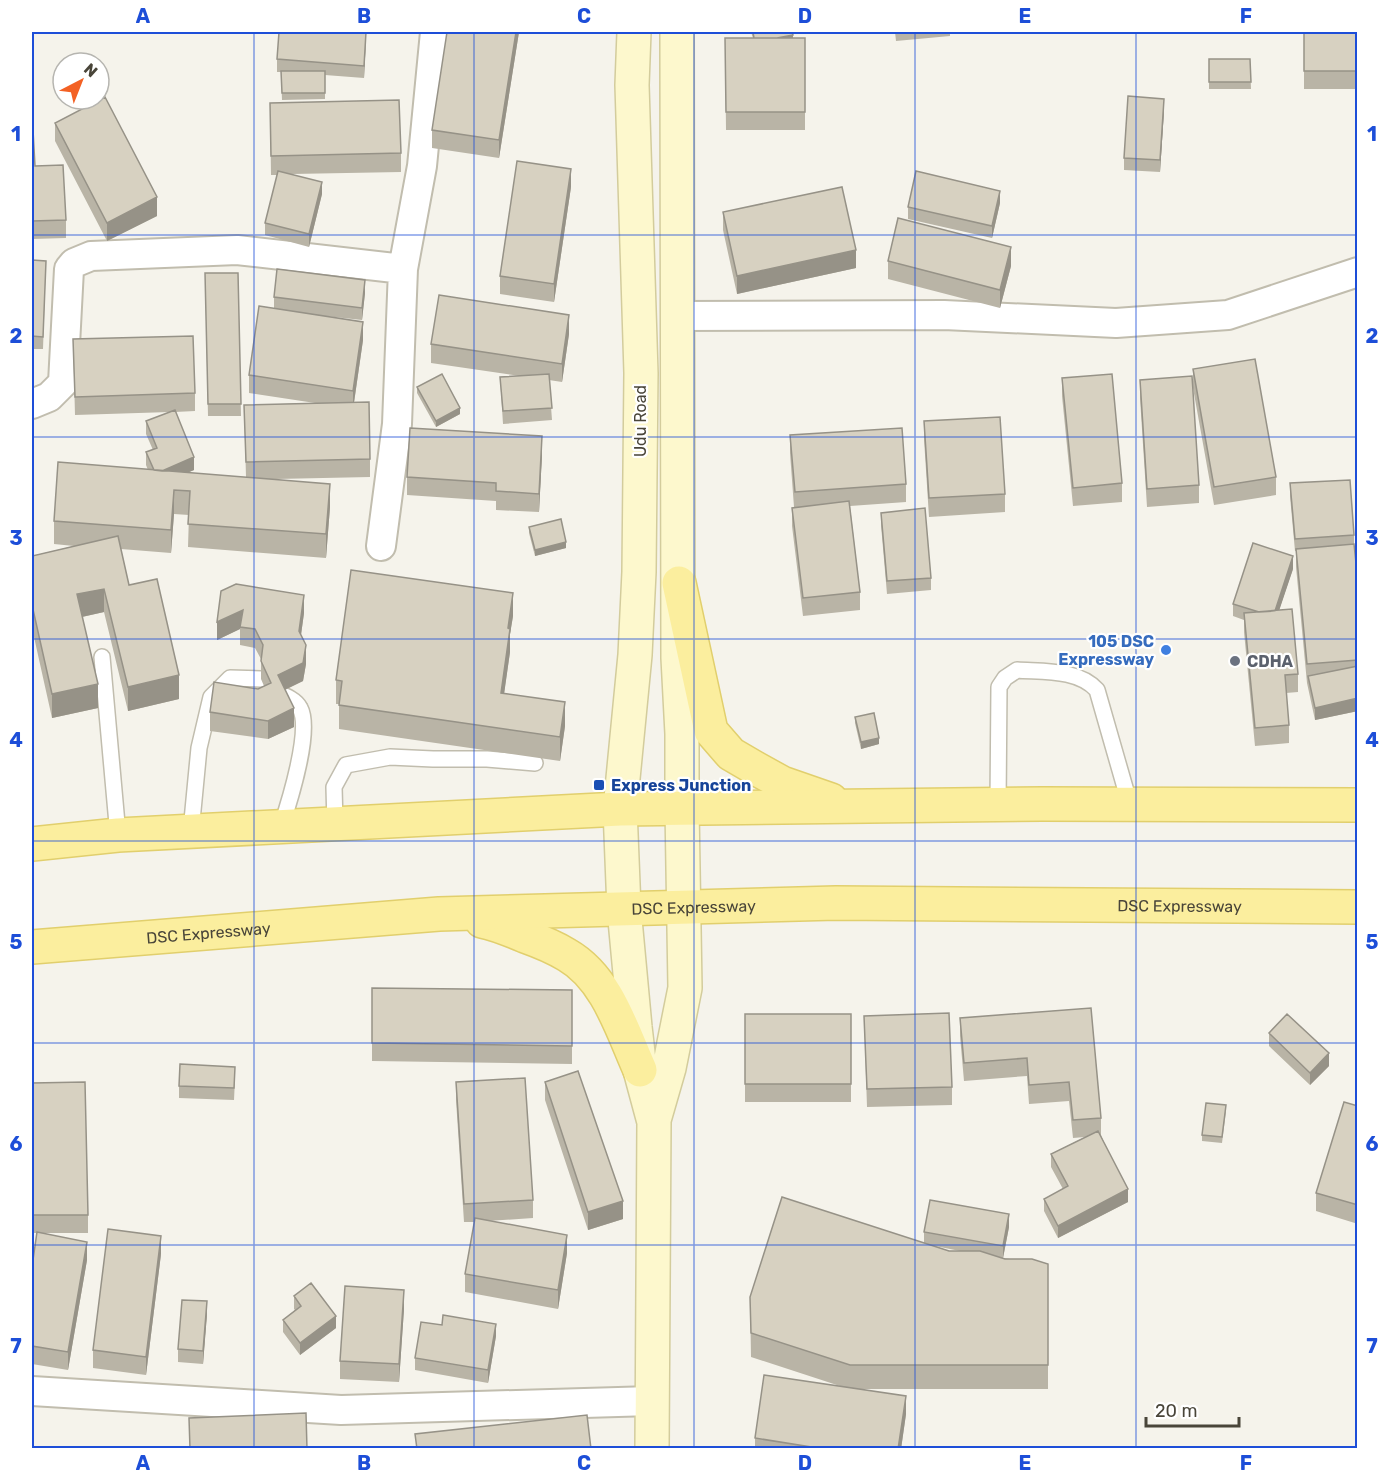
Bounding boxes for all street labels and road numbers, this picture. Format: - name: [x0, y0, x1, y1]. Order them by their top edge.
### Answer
- street label: Udu Road: [631, 385, 650, 457]
- street label: DSC Expressway: [631, 896, 756, 919]
- street label: DSC Expressway: [1117, 896, 1242, 916]
- street label: DSC Expressway: [146, 919, 271, 948]

